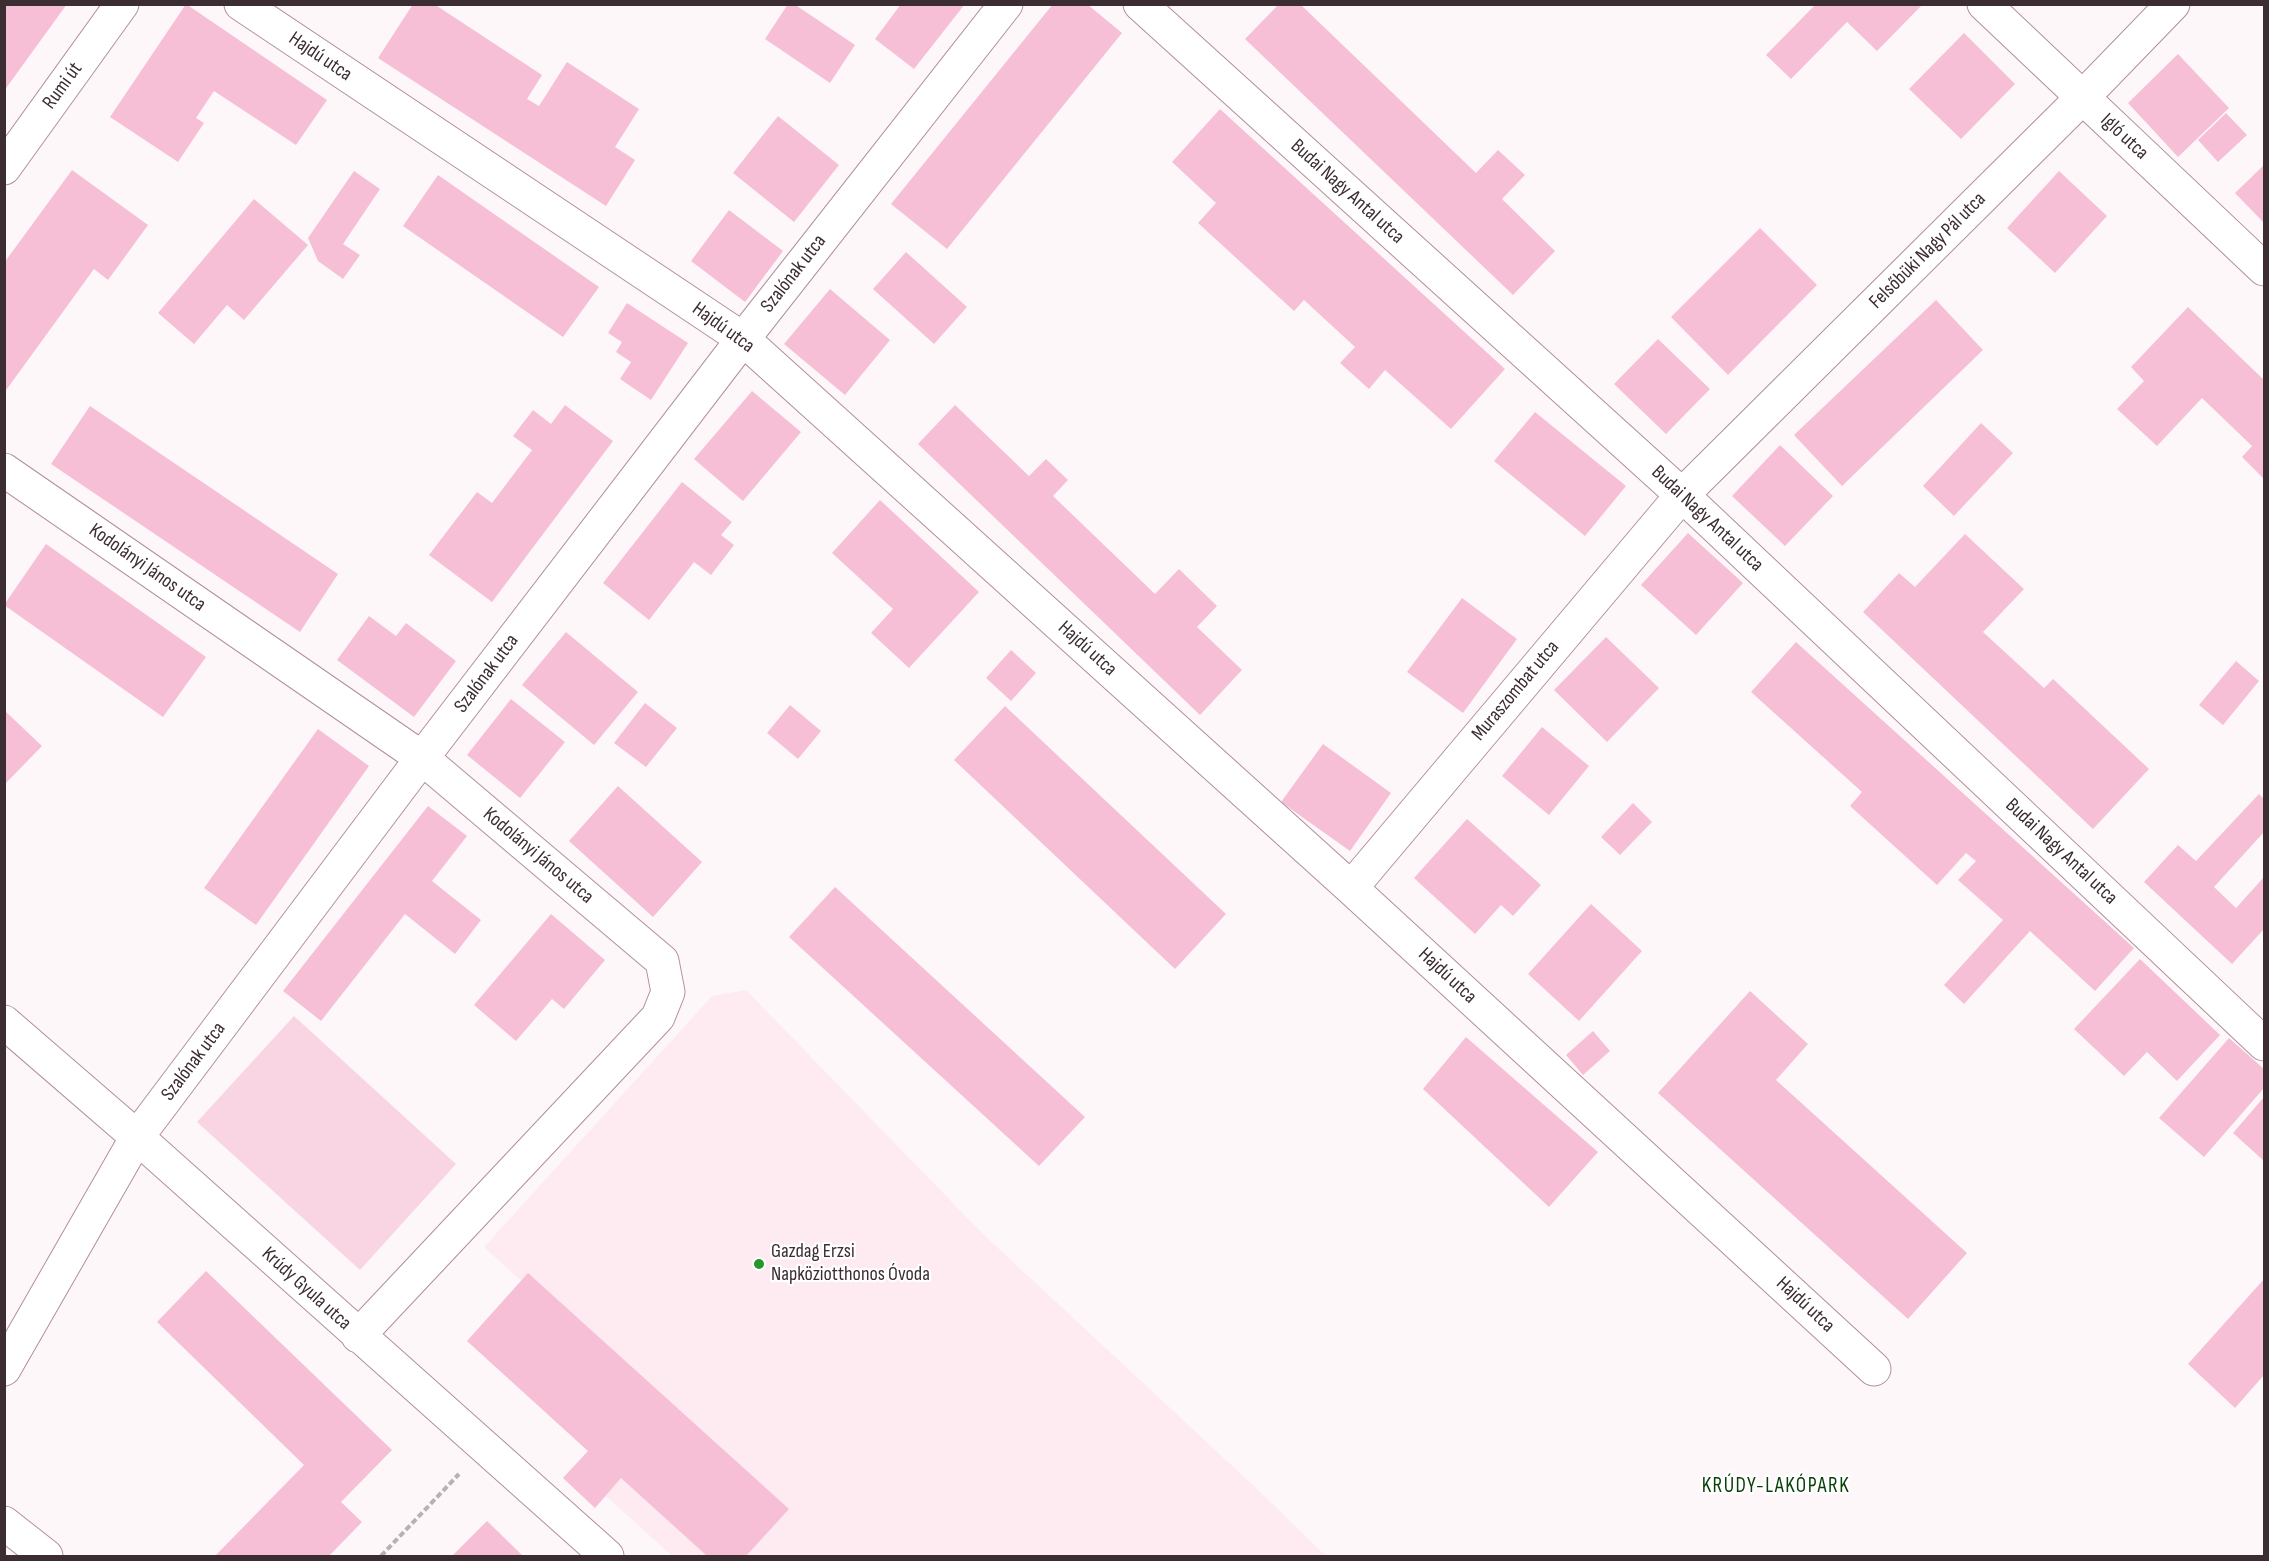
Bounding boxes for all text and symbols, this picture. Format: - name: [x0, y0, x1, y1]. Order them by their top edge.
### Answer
- street label: Hajdú utca: [284, 27, 356, 87]
- street label: Rumi út: [38, 58, 88, 114]
- street label: Igló utca: [2095, 109, 2153, 165]
- street label: Budai Nagy Antal utca: [1285, 135, 1409, 249]
- street label: Felsőbüki Nagy Pál utca: [1865, 188, 1991, 314]
- street label: Szalónak utca: [756, 230, 832, 318]
- street label: Hajdú utca: [687, 297, 759, 359]
- street label: Budai Nagy Antal utca: [1646, 461, 1768, 577]
- street label: Kodolányi János utca: [84, 519, 210, 617]
- street label: Hajdú utca: [1053, 616, 1121, 682]
- street label: Szalónak utca: [450, 630, 524, 718]
- street label: Muraszombat utca: [1467, 636, 1565, 746]
- street label: Budai Nagy Antal utca: [2000, 794, 2122, 910]
- street label: Kodolányi János utca: [478, 803, 598, 909]
- street label: Hajdú utca: [1413, 943, 1481, 1009]
- street label: Szalónak utca: [157, 1018, 231, 1106]
- place label: Gazdag Erzsi Napköziotthonos Óvoda: [771, 1240, 930, 1287]
- street label: Krúdy Gyula utca: [256, 1242, 356, 1336]
- marker: Gazdag Erzsi Napköziotthonos Óvoda: [752, 1257, 766, 1271]
- street label: Hajdú utca: [1771, 1272, 1839, 1338]
- district label: KRÚDY-LAKÓPARK: [1702, 1474, 1850, 1500]

